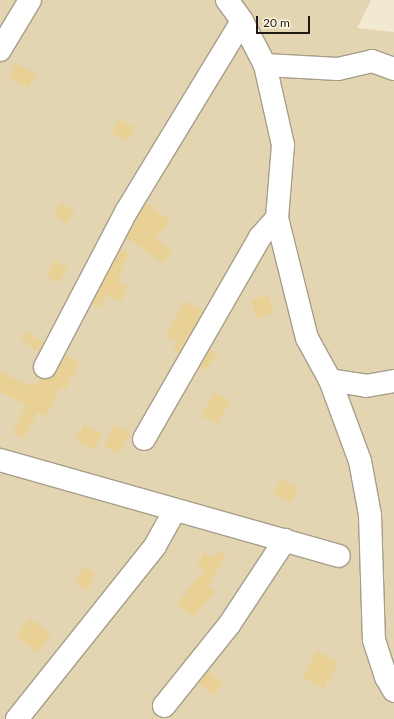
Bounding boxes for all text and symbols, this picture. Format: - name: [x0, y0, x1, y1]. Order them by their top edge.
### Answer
- scale bar: [258, 8, 312, 34]
- text: 20 m: [263, 15, 290, 30]

